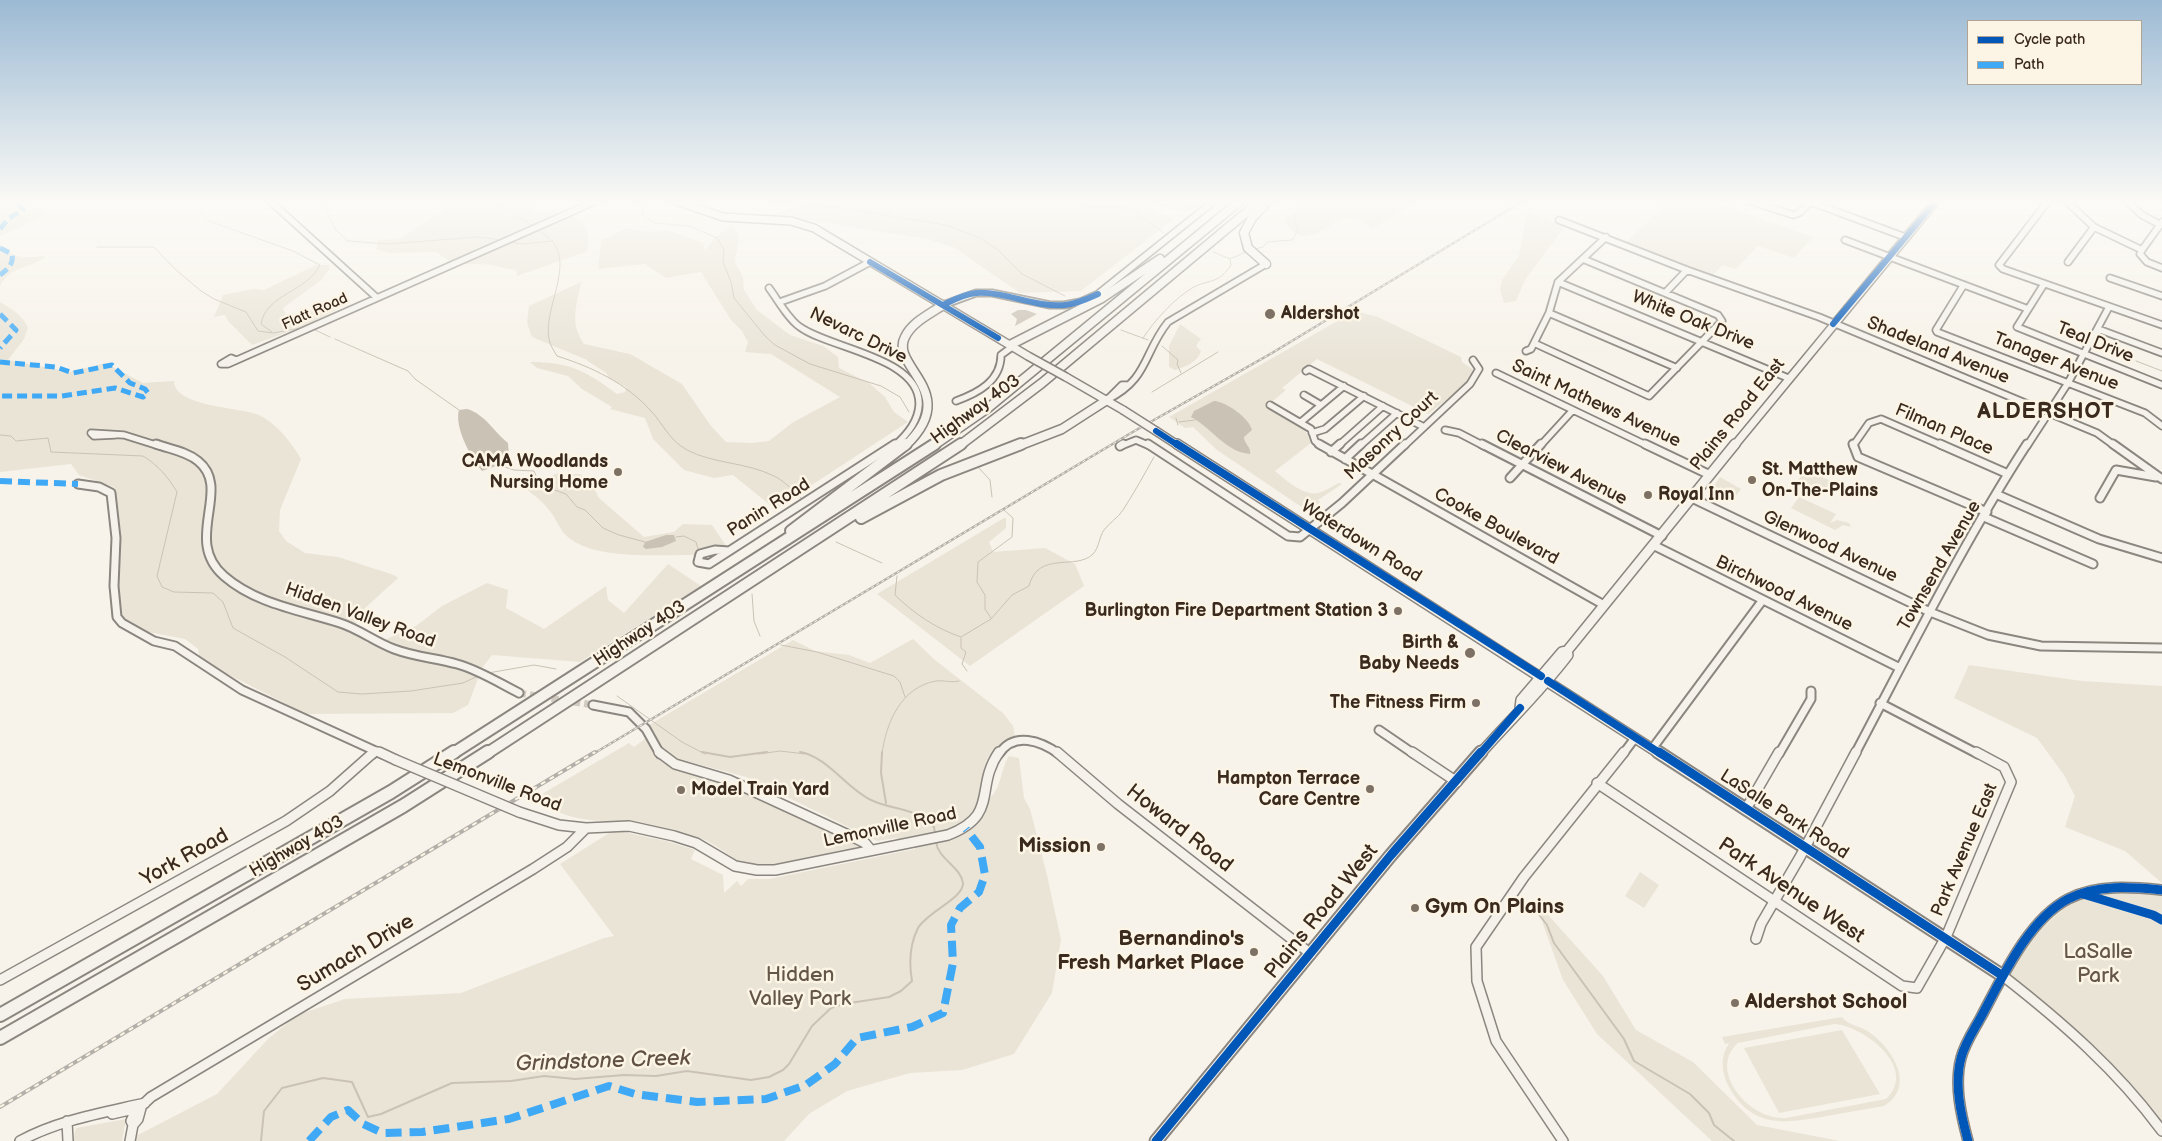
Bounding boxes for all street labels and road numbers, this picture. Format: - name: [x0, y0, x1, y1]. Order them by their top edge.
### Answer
- street label: White Oak Drive: [1629, 287, 1757, 355]
- street label: Flatt Road: [279, 290, 351, 334]
- street label: Nevarc Drive: [806, 303, 910, 369]
- street label: Shadeland Avenue: [1864, 313, 2012, 389]
- street label: Teal Drive: [2053, 318, 2137, 368]
- street label: Tanager Avenue: [1990, 328, 2122, 396]
- street label: Plains Road East: [1686, 354, 1790, 476]
- street label: Saint Mathews Avenue: [1508, 355, 1684, 453]
- street label: Highway 403: [927, 370, 1025, 450]
- street label: Masonry Court: [1341, 387, 1443, 485]
- street label: Filman Place: [1892, 400, 1996, 460]
- street label: Clearview Avenue: [1492, 425, 1630, 511]
- street label: Panin Road: [724, 474, 814, 542]
- street label: Cooke Boulevard: [1430, 484, 1562, 570]
- street label: Waterdown Road: [1297, 496, 1425, 588]
- street label: Townsend Avenue: [1894, 497, 1986, 635]
- street label: Glenwood Avenue: [1759, 506, 1901, 588]
- street label: Birchwood Avenue: [1712, 551, 1856, 637]
- street label: Hidden Valley Road: [282, 579, 438, 653]
- street label: Highway 403: [590, 596, 690, 672]
- street label: Lemonville Road: [430, 749, 564, 817]
- street label: LaSalle Park Road: [1716, 765, 1852, 865]
- street label: Howard Road: [1121, 779, 1237, 879]
- street label: Park Avenue East: [1927, 780, 2003, 920]
- street label: Lemonville Road: [821, 803, 959, 853]
- street label: Highway 403: [246, 811, 348, 883]
- street label: York Road: [137, 824, 233, 892]
- street label: Park Avenue West: [1713, 833, 1869, 949]
- street label: Plains Road West: [1260, 840, 1384, 984]
- street label: Sumach Drive: [293, 909, 419, 999]

